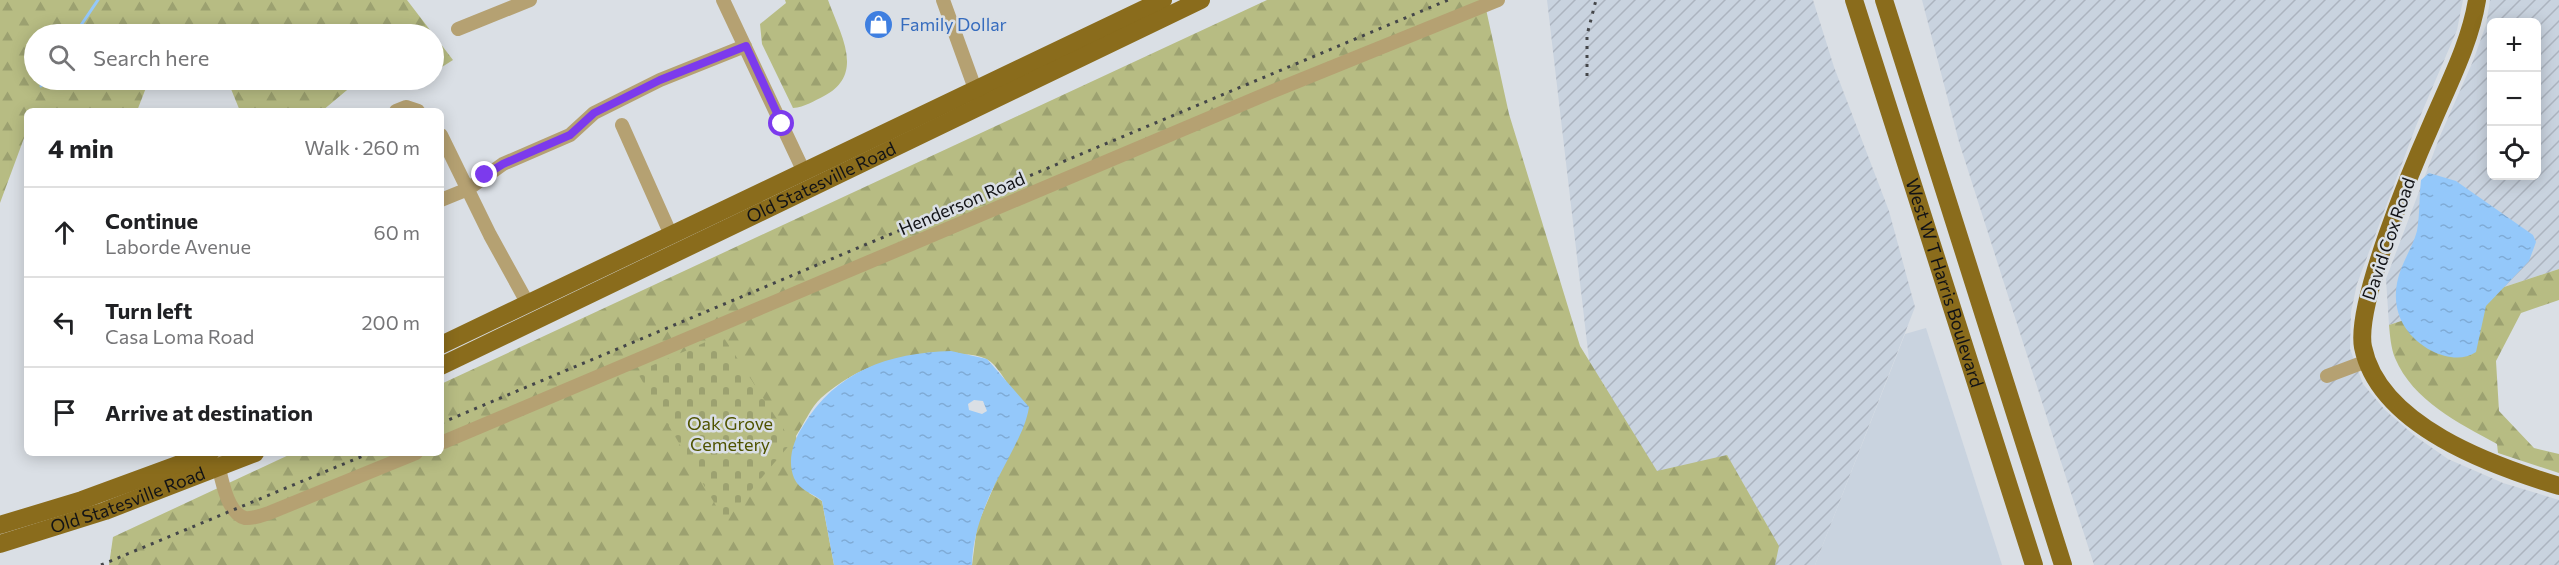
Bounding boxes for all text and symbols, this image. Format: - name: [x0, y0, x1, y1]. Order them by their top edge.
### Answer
- shop icon: Family Dollar: [863, 9, 895, 41]
- place label: Family Dollar: [900, 13, 1007, 35]
- map controls: [2487, 18, 2541, 180]
- button: +: [2487, 18, 2541, 72]
- search box: [24, 24, 444, 90]
- icon: search: [45, 41, 78, 74]
- text: Search here: [93, 44, 209, 71]
- button: −: [2487, 72, 2541, 126]
- route start: [768, 110, 794, 136]
- button: locate: [2487, 126, 2541, 180]
- text: 4 min: [48, 132, 114, 163]
- text: Walk · 260 m: [304, 135, 420, 159]
- street label: Old Statesville Road: [742, 137, 899, 227]
- route end: [471, 161, 497, 187]
- street label: Henderson Road: [895, 167, 1028, 240]
- street label: West W T Harris Boulevard: [1902, 175, 1989, 390]
- street label: David Cox Road: [2357, 175, 2419, 303]
- text: Continue: [105, 207, 198, 234]
- icon: ahead: [48, 216, 81, 249]
- text: 60 m: [374, 220, 420, 244]
- text: Laborde Avenue: [105, 234, 251, 258]
- text: Turn left: [105, 297, 192, 324]
- icon: left: [48, 306, 81, 339]
- text: 200 m: [362, 310, 420, 334]
- text: Casa Loma Road: [105, 324, 254, 348]
- icon: arrive: [48, 396, 81, 429]
- text: Arrive at destination: [105, 399, 313, 426]
- park label: Oak Grove Cemetery: [687, 412, 773, 455]
- street label: Old Statesville Road: [47, 461, 208, 538]

